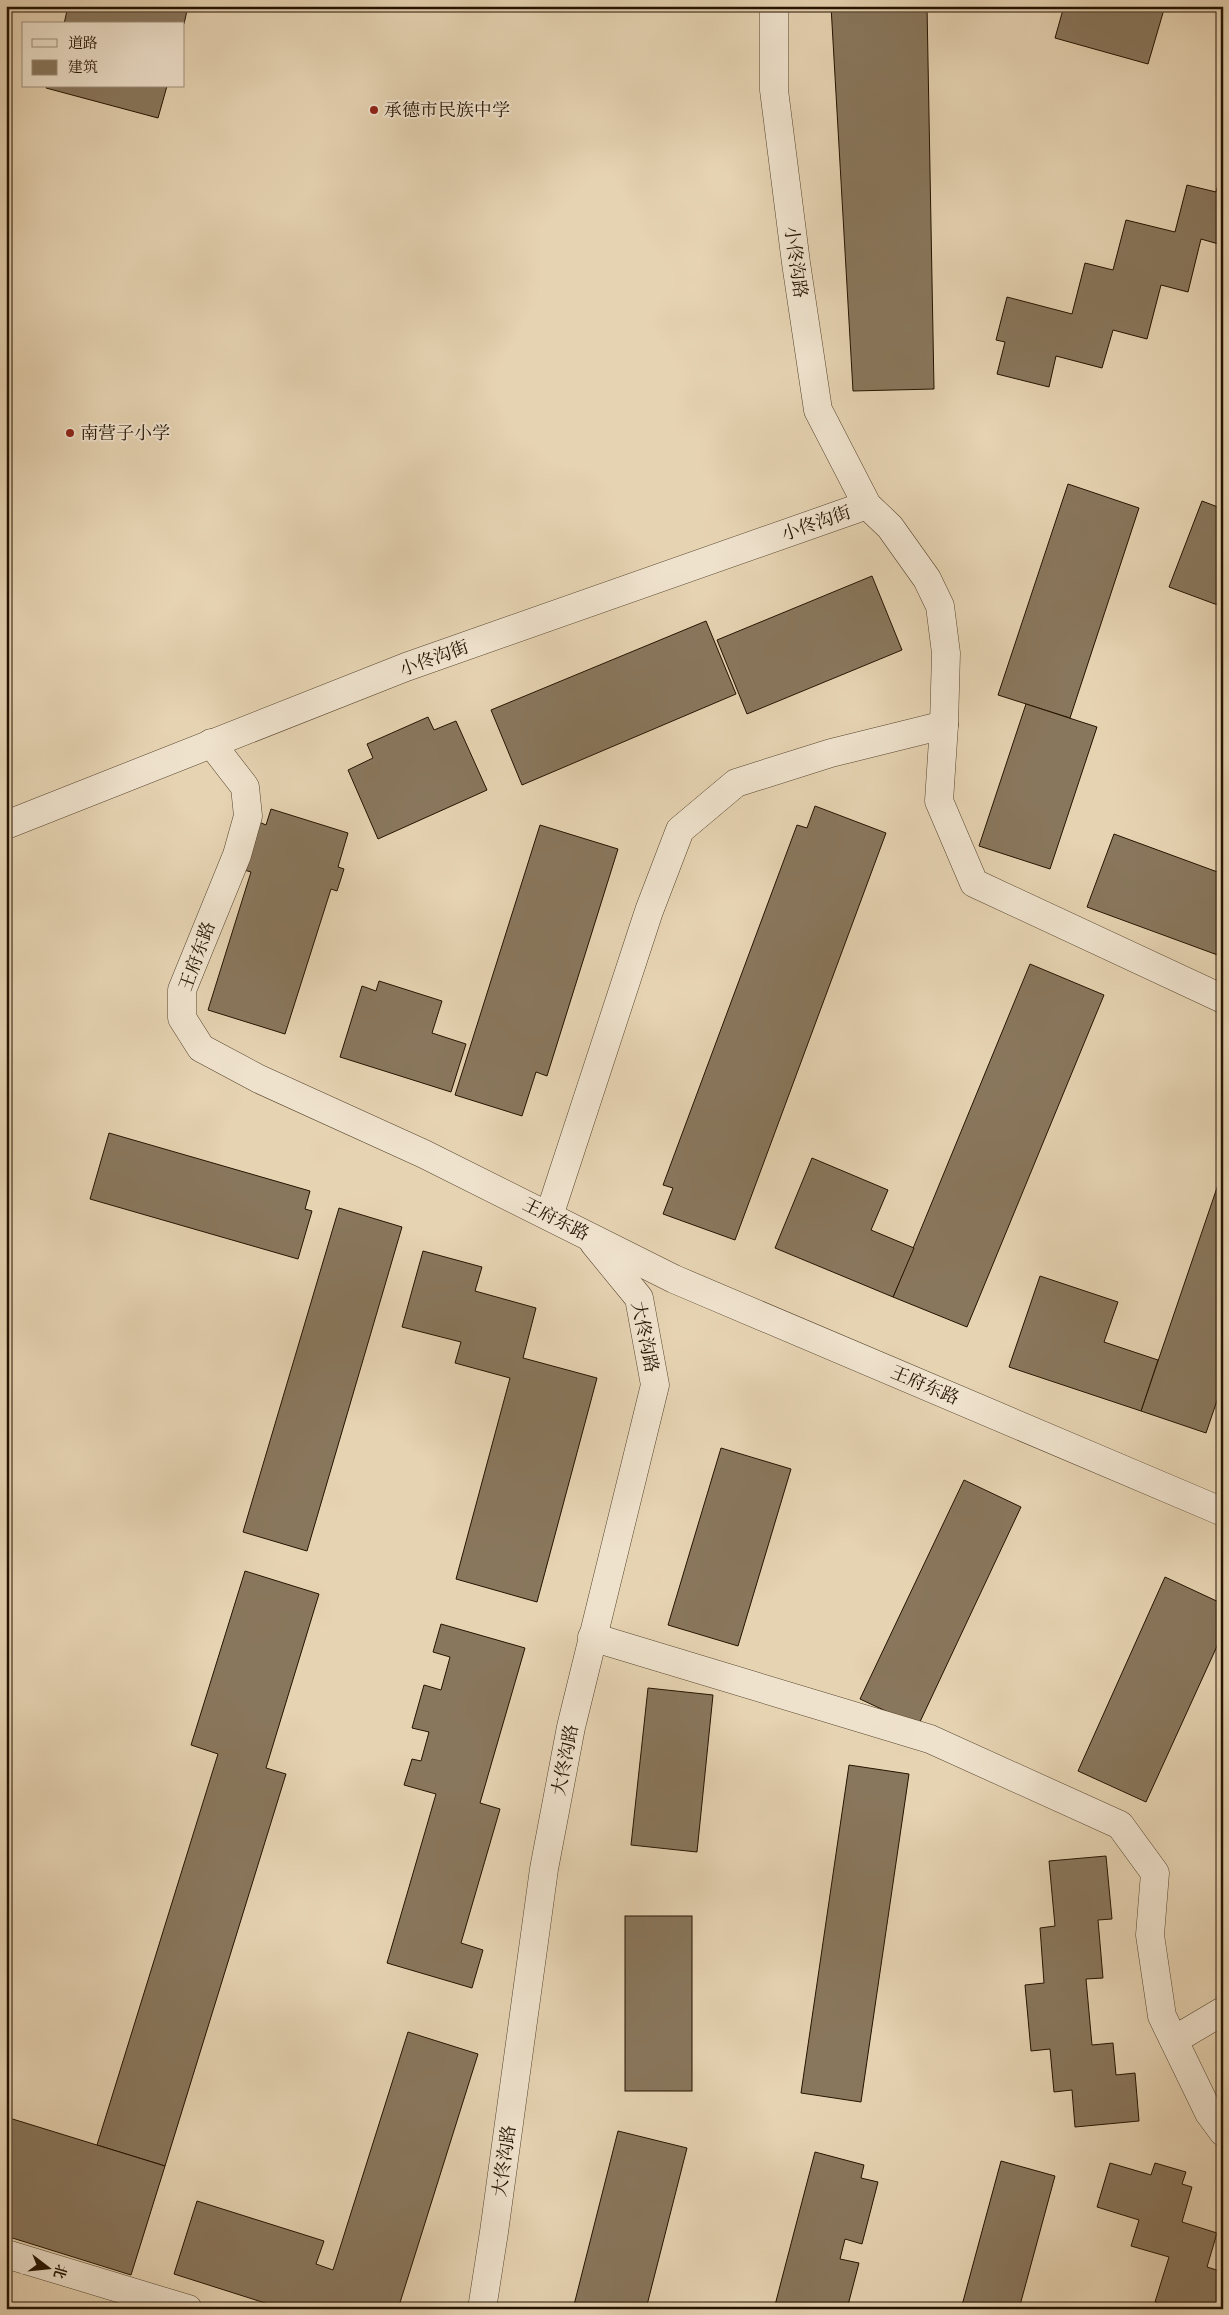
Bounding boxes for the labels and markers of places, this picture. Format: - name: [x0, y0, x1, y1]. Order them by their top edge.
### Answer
- place label: 承德市民族中学: [384, 99, 510, 122]
- marker: 承德市民族中学: [368, 104, 380, 116]
- place label: 南营子小学: [80, 422, 170, 445]
- marker: 南营子小学: [64, 427, 76, 439]

